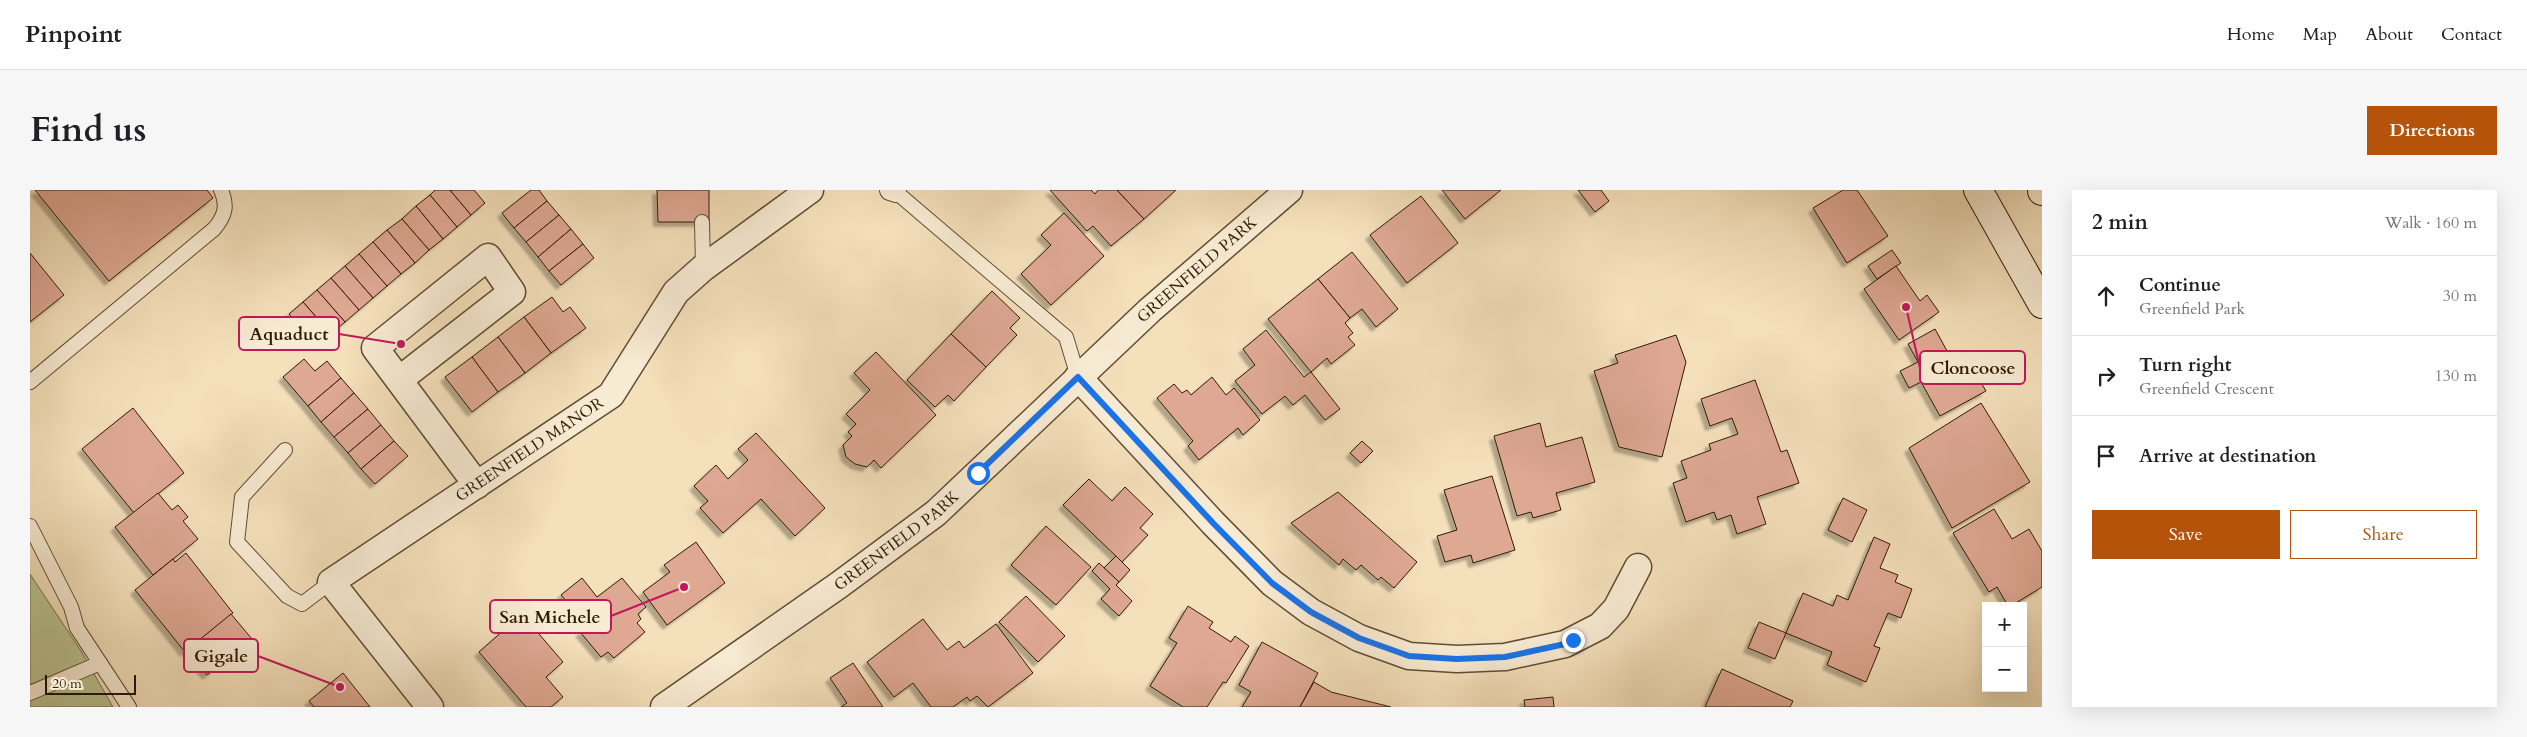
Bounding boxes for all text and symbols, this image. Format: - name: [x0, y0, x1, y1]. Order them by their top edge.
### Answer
- text: Pinpoint: [25, 18, 122, 51]
- text: Home: [2227, 22, 2275, 47]
- text: Map: [2303, 22, 2337, 47]
- text: About: [2365, 22, 2413, 47]
- text: Contact: [2441, 22, 2502, 47]
- text: Find us: [30, 106, 146, 154]
- button: Directions: [2367, 106, 2497, 155]
- text: 2 min: [2092, 208, 2148, 237]
- street label: GREENFIELD PARK: [1132, 211, 1262, 328]
- text: Walk · 160 m: [2385, 212, 2477, 234]
- text: Continue: [2139, 272, 2221, 298]
- icon: ahead: [2092, 282, 2120, 310]
- text: 30 m: [2443, 285, 2477, 307]
- text: Greenfield Park: [2139, 298, 2245, 320]
- callout: Aquaduct: [239, 317, 339, 350]
- text: Aquaduct: [249, 322, 329, 347]
- callout: Cloncoose: [1920, 351, 2025, 384]
- text: Turn right: [2139, 352, 2231, 378]
- text: Cloncoose: [1931, 356, 2016, 381]
- icon: right: [2092, 362, 2120, 390]
- text: 130 m: [2435, 365, 2477, 387]
- text: Greenfield Crescent: [2139, 378, 2274, 400]
- street label: GREENFIELD MANOR: [451, 392, 608, 507]
- icon: arrive: [2092, 442, 2120, 470]
- text: Arrive at destination: [2139, 443, 2316, 469]
- route start: [967, 462, 990, 485]
- street label: GREENFIELD PARK: [830, 486, 964, 596]
- button: Save: [2092, 510, 2280, 559]
- button: Share: [2290, 510, 2477, 559]
- callout: San Michele: [490, 600, 611, 633]
- map controls: [1982, 602, 2027, 692]
- button: +: [1982, 602, 2027, 647]
- text: San Michele: [499, 605, 601, 630]
- route end: [1562, 629, 1585, 652]
- callout: Gigale: [184, 639, 258, 672]
- text: Gigale: [194, 644, 248, 669]
- button: −: [1982, 647, 2027, 692]
- scale bar: [45, 672, 136, 695]
- text: 20 m: [52, 674, 82, 693]

